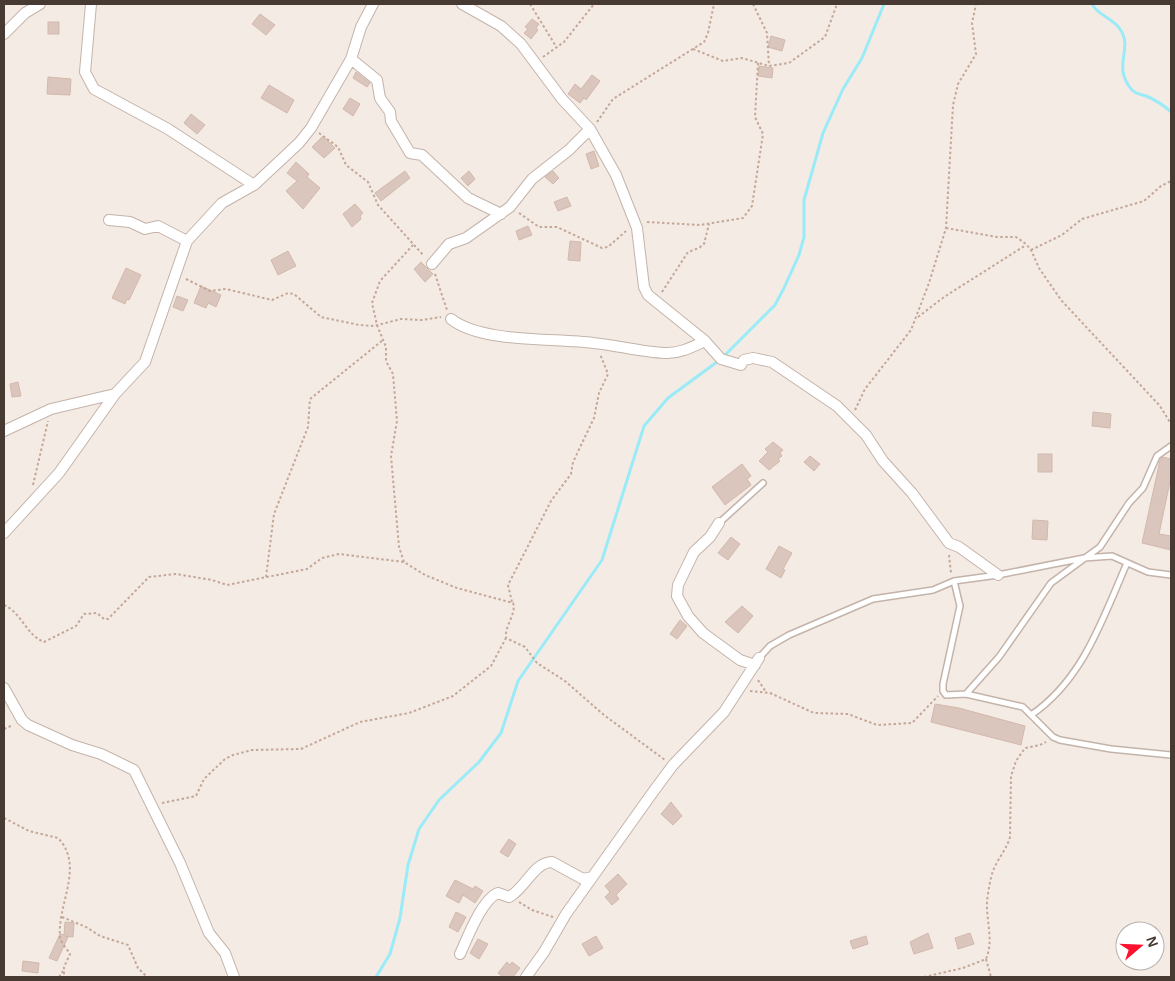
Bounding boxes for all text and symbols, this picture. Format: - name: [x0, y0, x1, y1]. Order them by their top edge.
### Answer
- north arrow: [1115, 921, 1165, 971]
- text: N: [1143, 934, 1162, 949]

